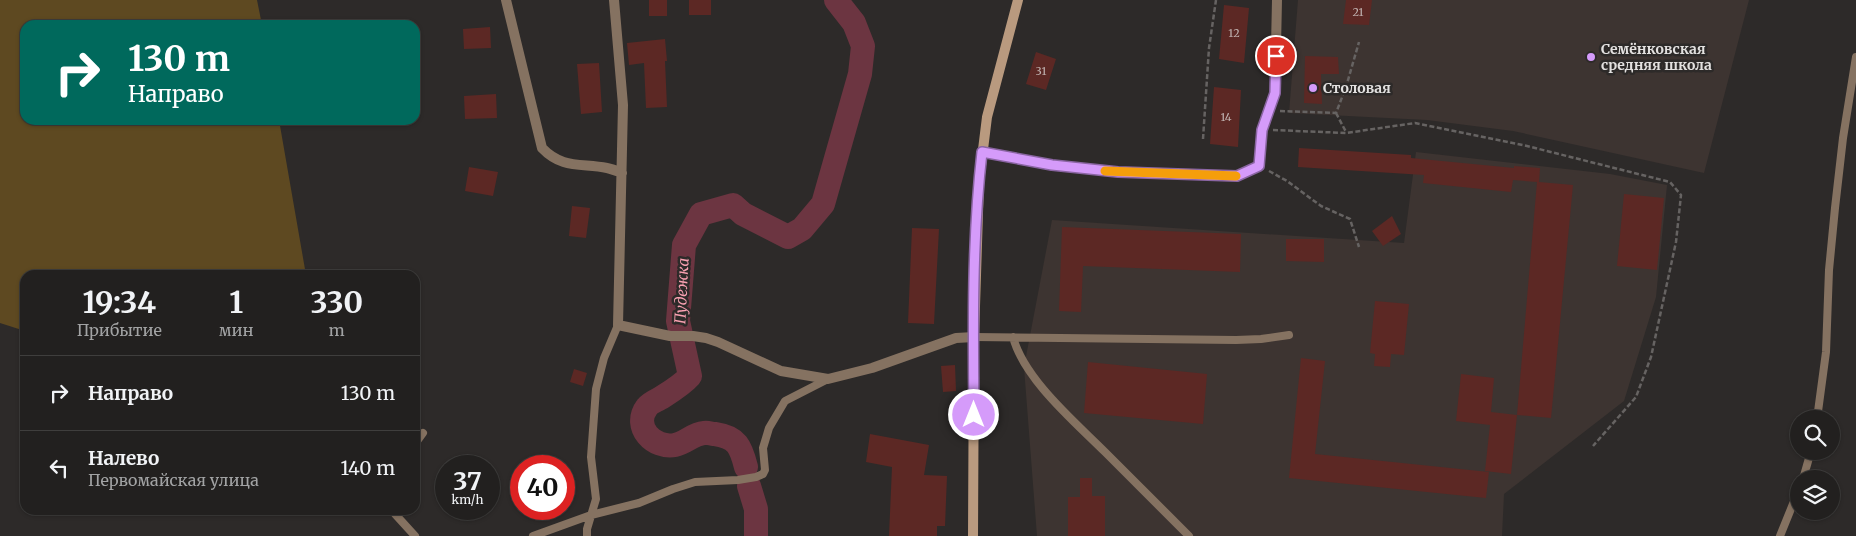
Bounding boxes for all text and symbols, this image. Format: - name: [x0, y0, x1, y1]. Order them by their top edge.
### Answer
- house number: 21: [1352, 5, 1364, 19]
- house number: 12: [1228, 26, 1240, 40]
- pin: [1255, 35, 1297, 77]
- text: 130 m: [128, 37, 230, 81]
- icon: right: [45, 40, 110, 105]
- place label: Семёнковская средняя школа: [1601, 40, 1712, 74]
- icon: arrive: [1262, 42, 1290, 70]
- marker: Семёнковская средняя школа: [1585, 51, 1597, 63]
- house number: 31: [1036, 64, 1046, 78]
- place label: Столовая: [1323, 79, 1391, 97]
- text: Направо: [128, 80, 224, 108]
- marker: Столовая: [1307, 82, 1319, 94]
- house number: 14: [1220, 110, 1232, 124]
- water label: Пудежка: [670, 257, 693, 325]
- text: 19:34: [83, 283, 156, 321]
- text: 1: [229, 283, 243, 321]
- text: 330: [310, 283, 363, 321]
- text: Прибытие: [77, 320, 162, 340]
- text: мин: [219, 320, 254, 340]
- text: m: [329, 320, 345, 340]
- icon: right: [45, 379, 73, 407]
- text: Направо: [88, 381, 173, 405]
- text: 130 m: [341, 381, 395, 405]
- position arrow: [947, 388, 999, 440]
- map controls: [1790, 410, 1840, 520]
- button: search: [1790, 410, 1840, 460]
- text: Налево: [88, 446, 159, 470]
- icon: left: [45, 454, 73, 482]
- speed limit sign: 40: [510, 455, 575, 520]
- text: 140 m: [340, 456, 395, 480]
- text: 37: [453, 465, 482, 497]
- text: Первомайская улица: [88, 470, 259, 490]
- button: layers: [1790, 470, 1840, 520]
- text: km/h: [452, 492, 483, 507]

